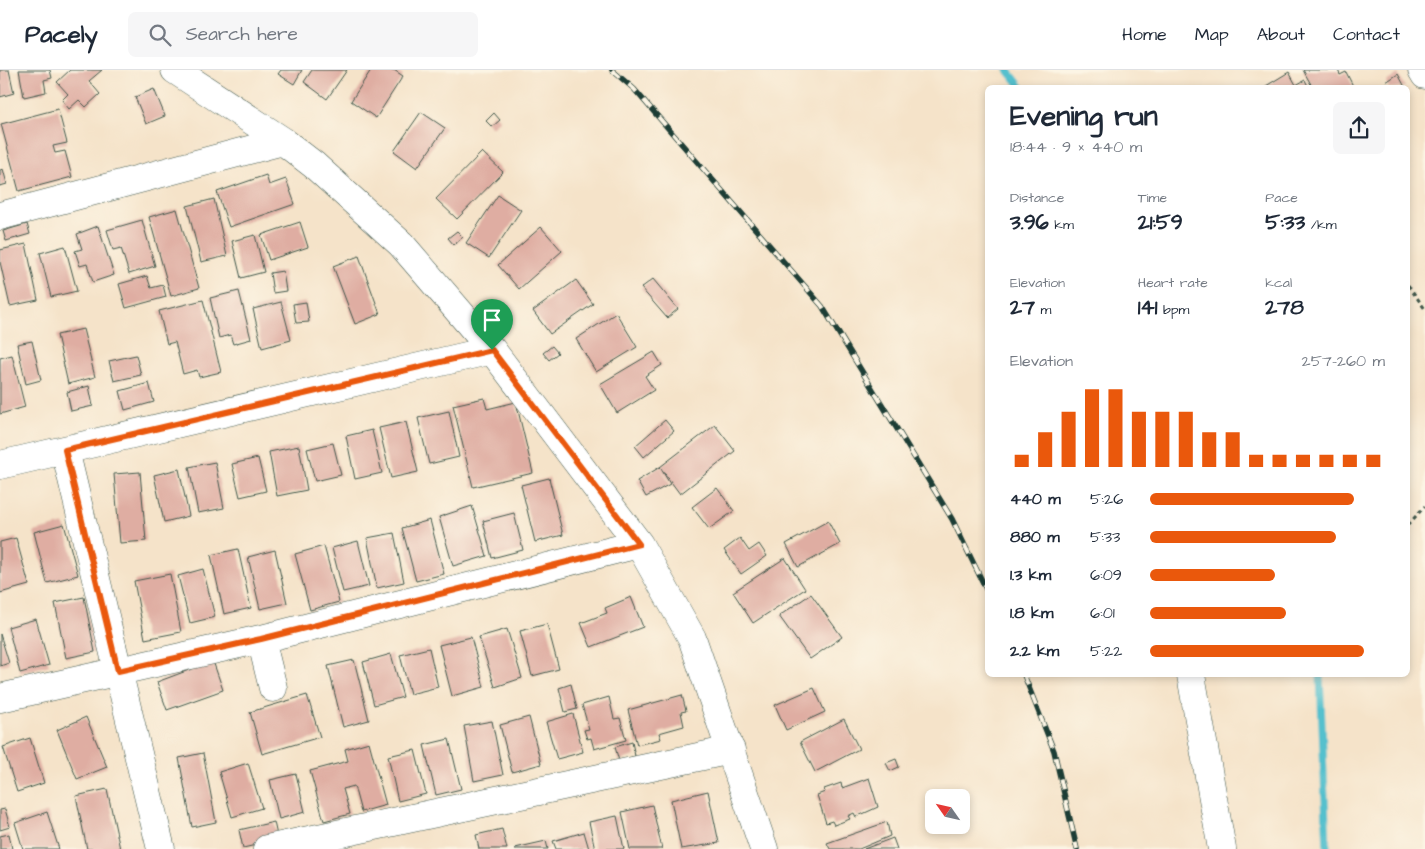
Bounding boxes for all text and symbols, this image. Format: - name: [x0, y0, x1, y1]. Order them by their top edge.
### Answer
- search box: [128, 12, 478, 57]
- text: Pacely: [25, 18, 98, 52]
- icon: search: [146, 21, 174, 49]
- text: Search here: [186, 21, 298, 48]
- text: Home: [1122, 22, 1167, 47]
- text: Map: [1195, 22, 1229, 47]
- text: About: [1257, 22, 1305, 47]
- text: Contact: [1333, 22, 1400, 47]
- text: Evening run: [1010, 97, 1158, 136]
- button: share: [1333, 102, 1385, 154]
- text: 18:44 · 9 × 440 m: [1010, 136, 1142, 158]
- text: Distance: [1010, 188, 1064, 208]
- text: Time: [1138, 188, 1167, 208]
- text: Pace: [1265, 188, 1298, 208]
- text: 3.96: [1010, 208, 1049, 237]
- text: 21:59: [1138, 208, 1183, 237]
- text: 5:33: [1265, 208, 1305, 237]
- text: km: [1049, 215, 1074, 235]
- text: /km: [1305, 215, 1337, 235]
- text: Elevation: [1010, 273, 1065, 293]
- text: Heart rate: [1138, 273, 1208, 293]
- text: kcal: [1265, 273, 1292, 293]
- text: 27: [1010, 293, 1035, 322]
- text: 141: [1138, 293, 1157, 322]
- text: 278: [1265, 293, 1304, 322]
- pin: [471, 299, 513, 350]
- text: m: [1035, 300, 1051, 320]
- text: bpm: [1157, 300, 1189, 320]
- icon: arrive: [478, 306, 506, 334]
- text: Elevation: [1010, 350, 1073, 372]
- text: 257–260 m: [1302, 350, 1385, 372]
- text: 440 m: [1010, 488, 1061, 510]
- text: 5:26: [1090, 488, 1123, 510]
- text: 880 m: [1010, 526, 1060, 548]
- text: 5:33: [1090, 526, 1120, 548]
- text: 1.3 km: [1010, 564, 1051, 586]
- text: 6:09: [1090, 564, 1122, 586]
- text: 1.8 km: [1010, 602, 1053, 624]
- text: 6:01: [1090, 602, 1115, 624]
- text: 2.2 km: [1010, 640, 1059, 662]
- text: 5:22: [1090, 640, 1122, 662]
- north arrow: [925, 789, 970, 834]
- map controls: [925, 789, 970, 834]

